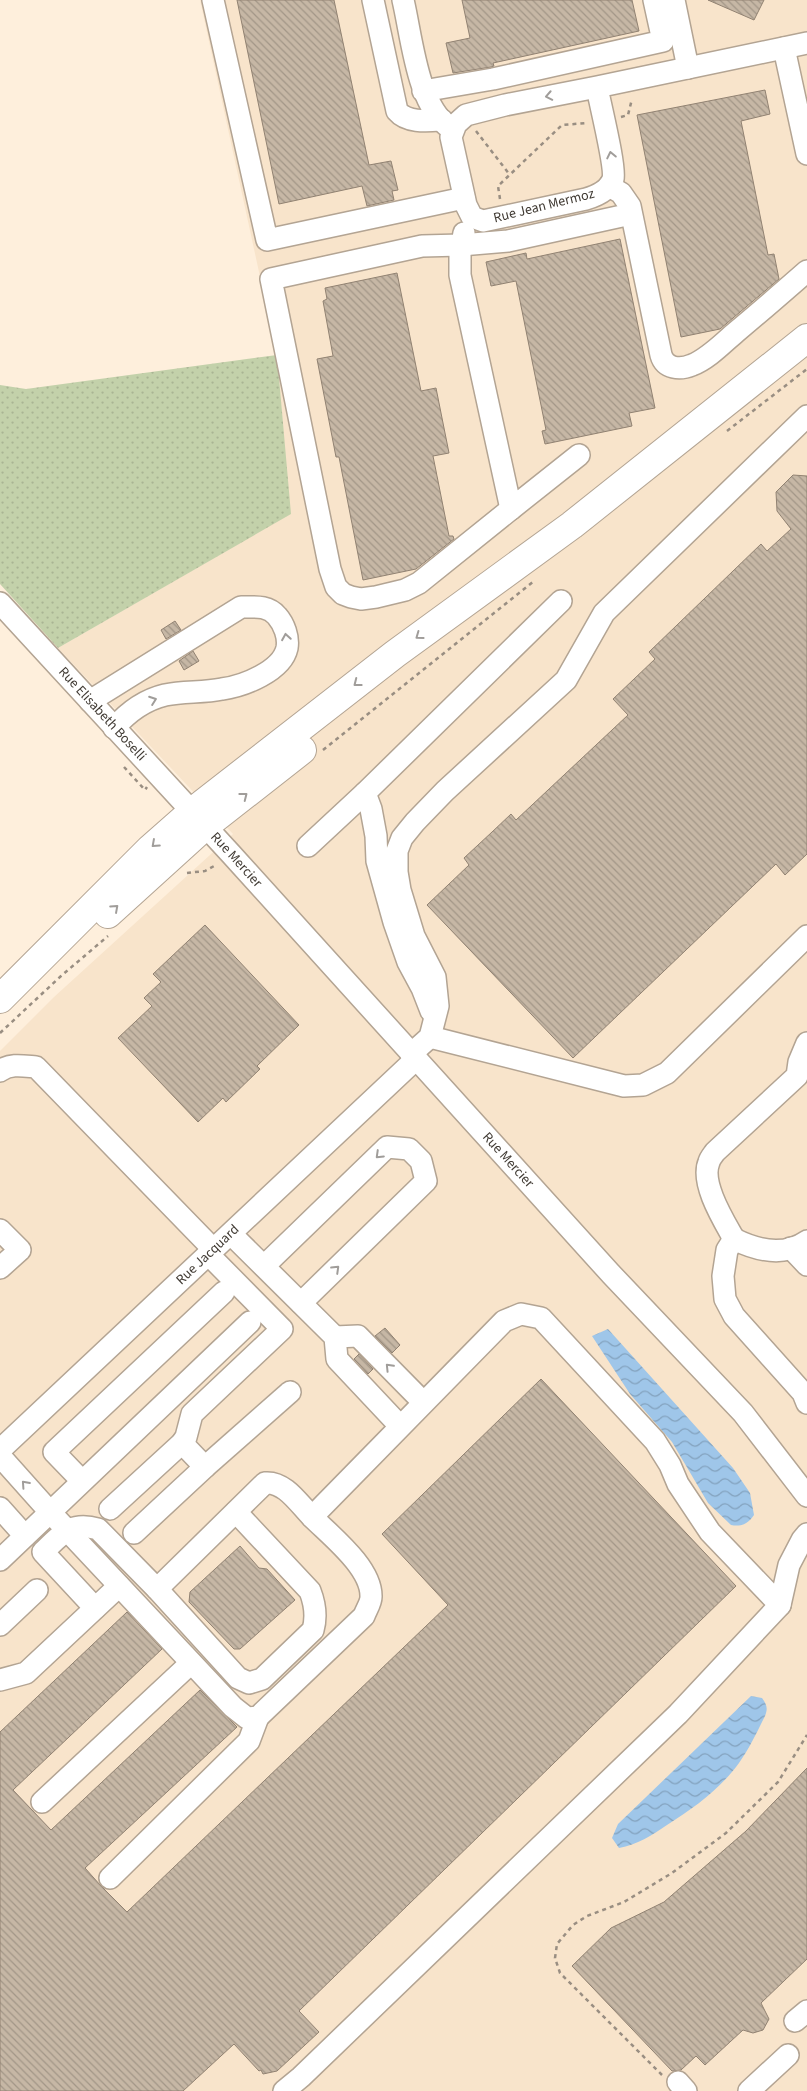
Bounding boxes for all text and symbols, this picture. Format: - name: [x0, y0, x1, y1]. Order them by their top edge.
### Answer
- one-way arrow: [545, 91, 553, 101]
- one-way arrow: [606, 151, 616, 160]
- street label: Rue Jean Mermoz: [491, 184, 597, 228]
- one-way arrow: [415, 630, 425, 639]
- one-way arrow: [281, 632, 292, 640]
- street label: Rue Elisabeth Boselli: [54, 663, 151, 766]
- one-way arrow: [354, 678, 363, 686]
- one-way arrow: [148, 696, 157, 706]
- one-way arrow: [238, 792, 247, 801]
- street label: Rue Mercier: [206, 828, 267, 892]
- one-way arrow: [152, 838, 161, 847]
- one-way arrow: [110, 905, 119, 914]
- street label: Rue Mercier: [477, 1128, 539, 1193]
- one-way arrow: [375, 1149, 384, 1158]
- street label: Rue Jacquard: [172, 1220, 244, 1290]
- one-way arrow: [330, 1266, 339, 1275]
- one-way arrow: [386, 1364, 395, 1373]
- one-way arrow: [22, 1481, 31, 1490]

